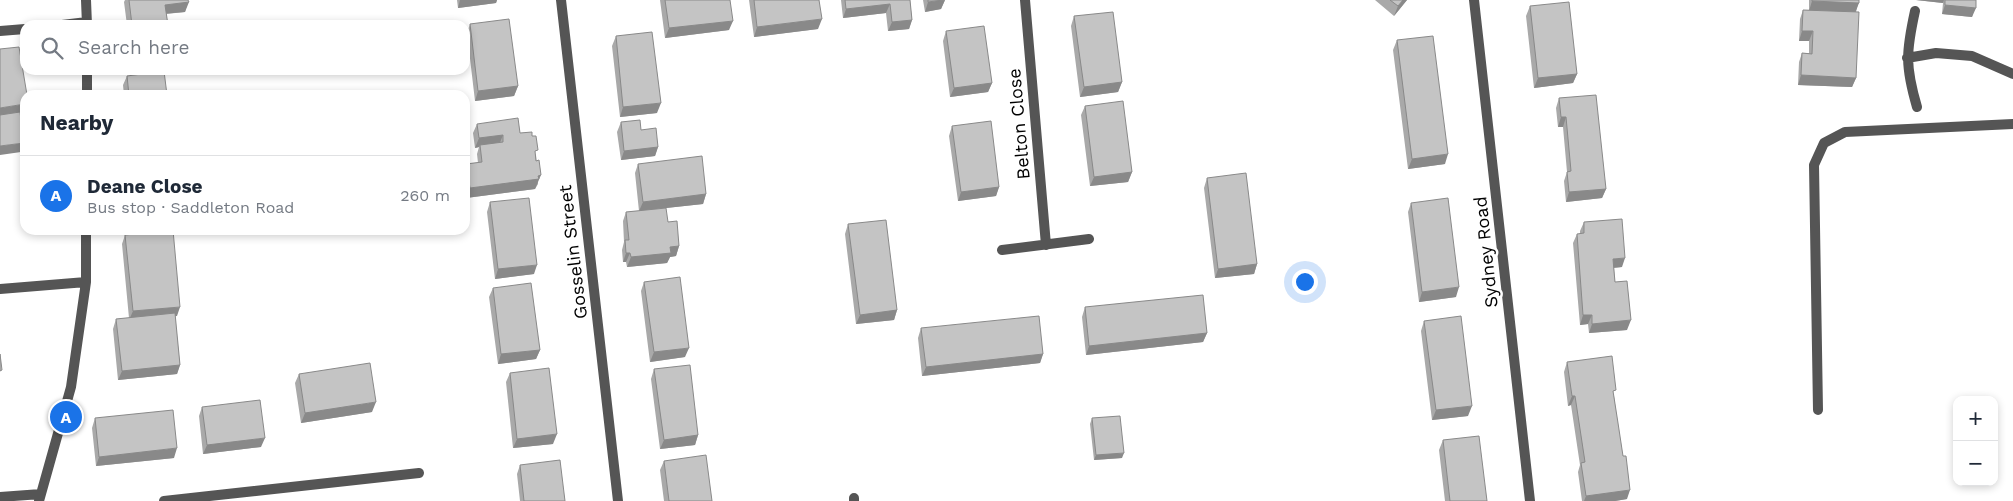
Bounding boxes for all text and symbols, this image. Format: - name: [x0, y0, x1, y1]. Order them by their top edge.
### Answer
- search box: [20, 20, 470, 75]
- icon: search: [38, 34, 66, 62]
- text: Search here: [78, 36, 189, 59]
- street label: Belton Close: [1003, 68, 1034, 180]
- text: Nearby: [40, 110, 113, 135]
- text: Deane Close: [87, 175, 202, 198]
- street label: Gosselin Street: [554, 183, 591, 320]
- text: A: [51, 186, 61, 205]
- text: 260 m: [400, 186, 450, 205]
- street label: Sydney Road: [1469, 195, 1502, 309]
- text: Bus stop · Saddleton Road: [87, 198, 294, 217]
- your location: [1292, 269, 1318, 295]
- map controls: [1953, 396, 1998, 486]
- button: +: [1953, 396, 1998, 441]
- pin: A: [50, 398, 82, 436]
- button: −: [1953, 441, 1998, 486]

